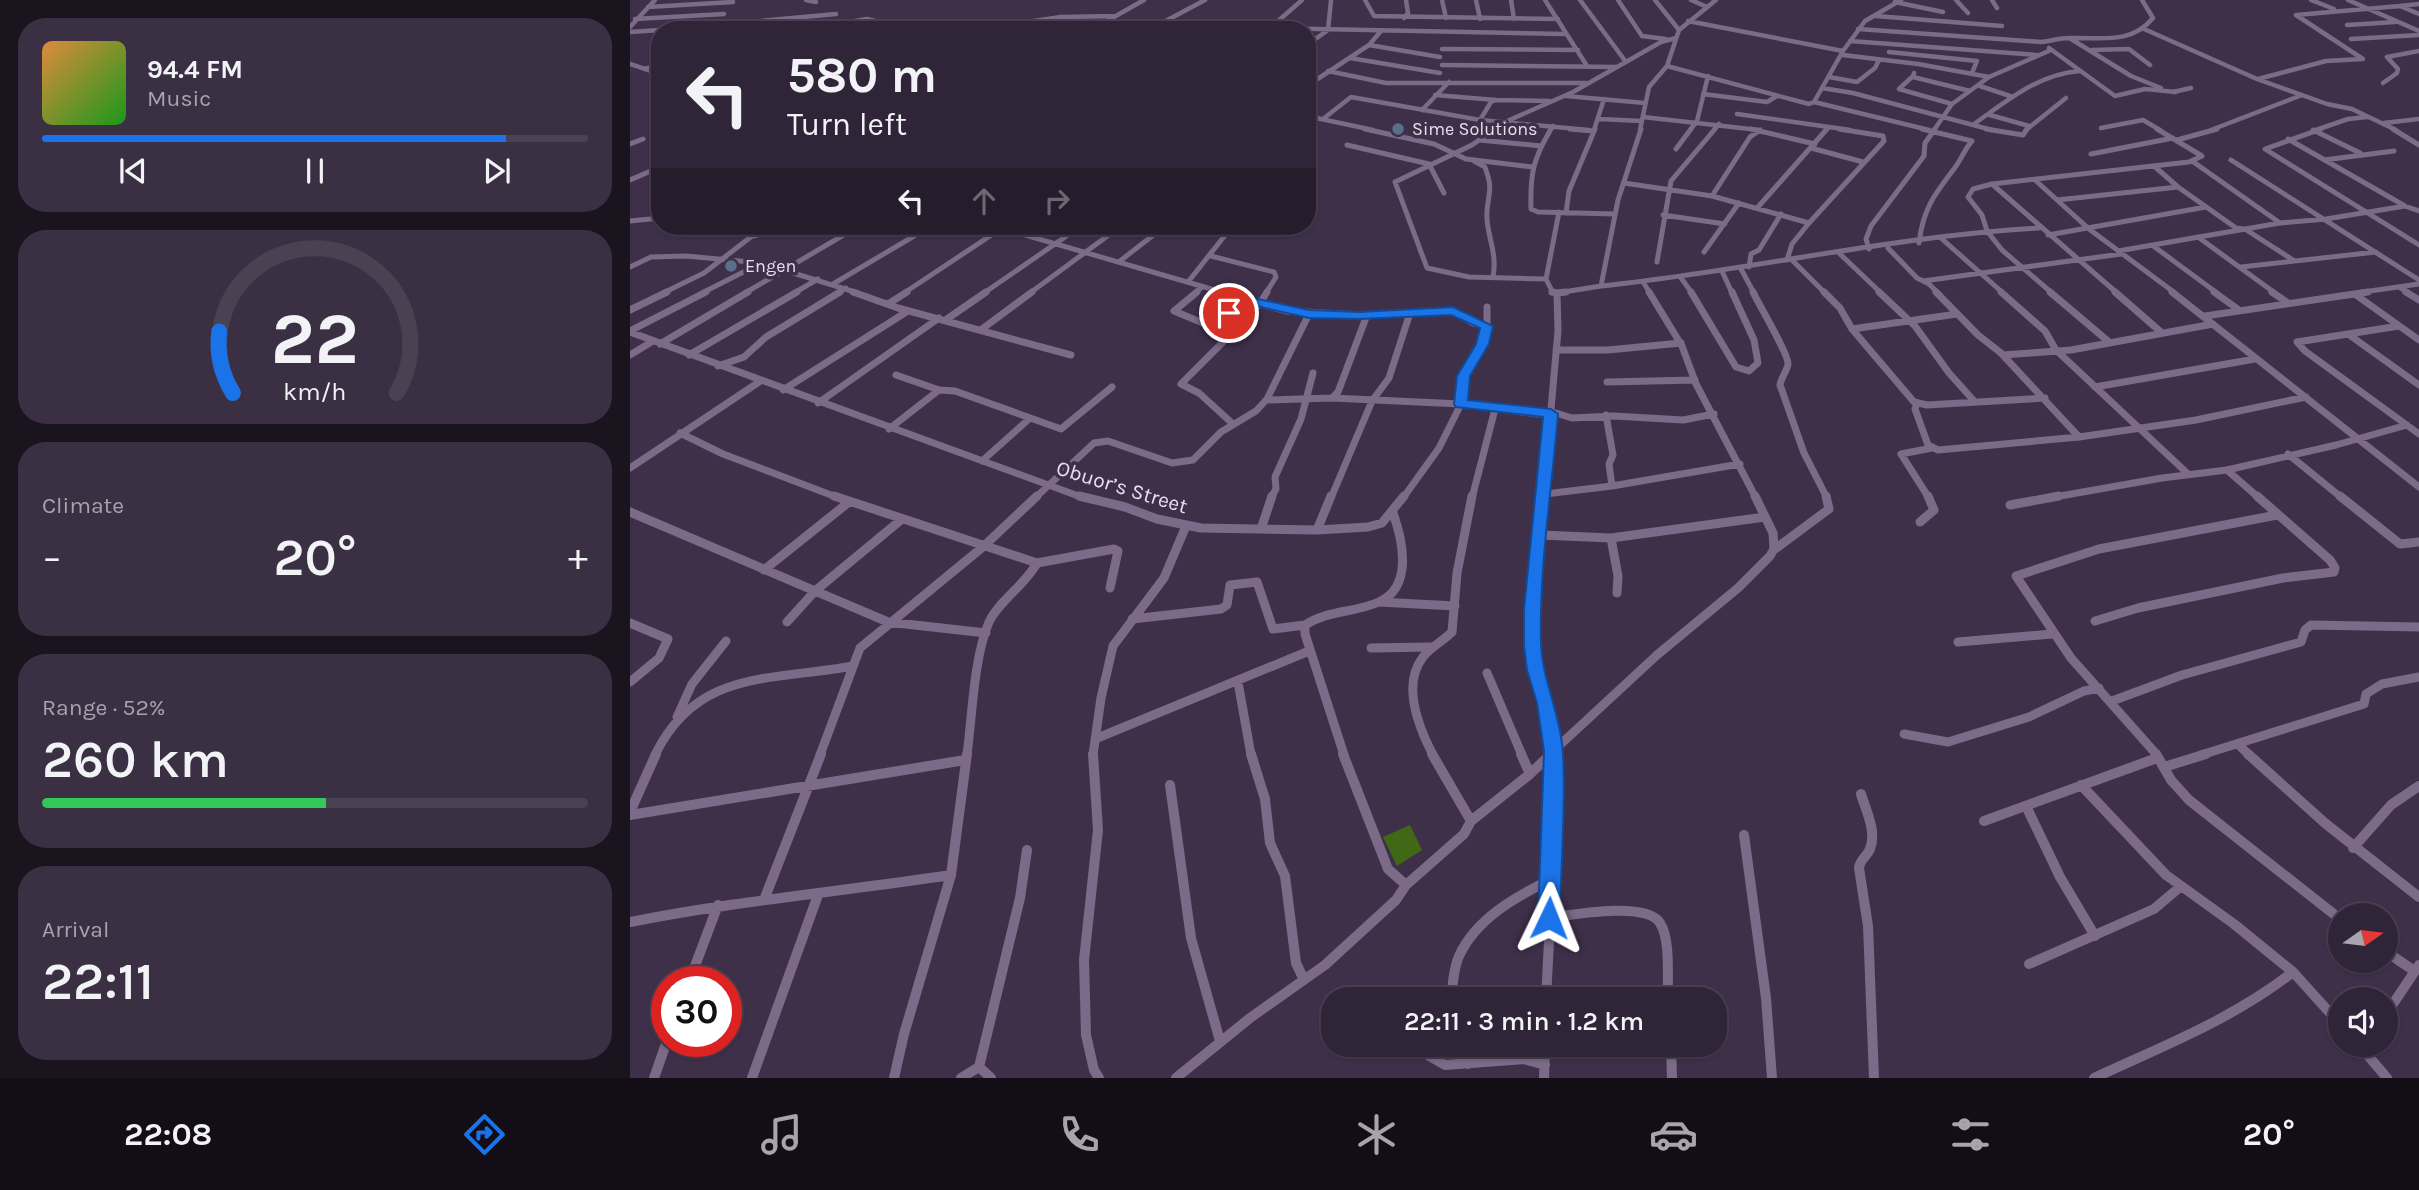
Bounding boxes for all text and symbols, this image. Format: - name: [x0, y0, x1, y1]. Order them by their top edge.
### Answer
- text: 580 m: [787, 47, 937, 104]
- icon: left: [672, 49, 763, 140]
- text: 94.4 FM: [147, 54, 243, 85]
- text: Music: [147, 85, 211, 112]
- text: Turn left: [787, 106, 907, 143]
- place label: Sime Solutions: [1412, 118, 1538, 140]
- marker: Sime Solutions: [1390, 121, 1406, 137]
- icon: previous: [114, 152, 152, 190]
- icon: pause: [296, 152, 334, 190]
- icon: next: [478, 152, 516, 190]
- icon: left: [892, 182, 930, 220]
- icon: ahead: [965, 182, 1003, 220]
- icon: right: [1038, 182, 1076, 220]
- place label: Engen: [745, 255, 796, 277]
- marker: Engen: [723, 258, 739, 274]
- pin: [1199, 283, 1259, 343]
- icon: arrive: [1210, 294, 1248, 332]
- text: 22: [271, 296, 359, 381]
- text: km/h: [283, 377, 347, 406]
- street label: Obuor’s Street: [1054, 456, 1191, 518]
- text: Climate: [42, 492, 124, 519]
- text: 20°: [274, 527, 356, 588]
- text: −: [42, 535, 62, 580]
- text: +: [568, 535, 588, 580]
- text: Range · 52%: [42, 694, 165, 721]
- text: 260 km: [42, 729, 229, 790]
- position arrow: [1512, 881, 1586, 955]
- north arrow: [2328, 903, 2398, 973]
- map controls: [2328, 903, 2398, 1057]
- text: Arrival: [42, 916, 109, 943]
- text: 22:11: [42, 951, 154, 1012]
- speed limit sign: 30: [651, 966, 742, 1057]
- button: sound: [2328, 987, 2398, 1057]
- text: 22:11 · 3 min · 1.2 km: [1404, 1006, 1644, 1037]
- icon: directions: [460, 1110, 509, 1159]
- icon: music: [757, 1110, 806, 1159]
- icon: phone: [1055, 1110, 1104, 1159]
- icon: climate: [1352, 1110, 1401, 1159]
- icon: car: [1649, 1110, 1698, 1159]
- icon: filters: [1946, 1110, 1995, 1159]
- text: 22:08: [124, 1116, 212, 1153]
- text: 20°: [2243, 1116, 2295, 1153]

